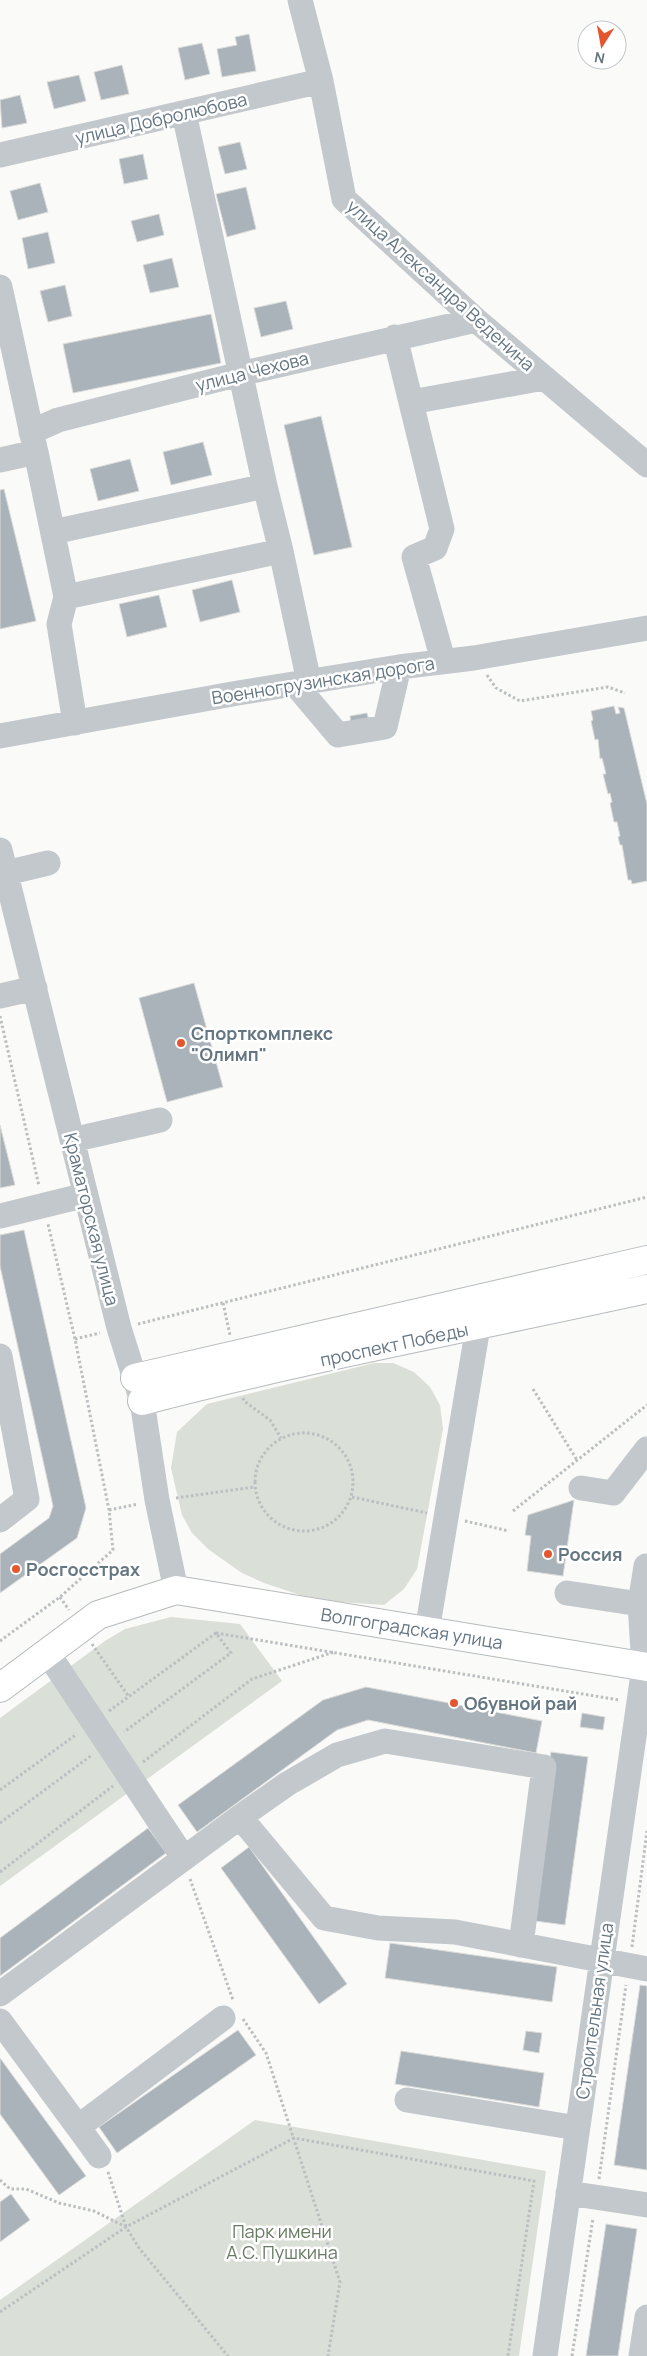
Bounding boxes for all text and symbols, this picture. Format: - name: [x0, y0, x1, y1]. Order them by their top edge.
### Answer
- north arrow: [577, 20, 627, 70]
- text: N: [593, 48, 606, 69]
- street label: улица Добролюбова: [73, 87, 249, 149]
- street label: улица Александра Веденина: [342, 194, 540, 376]
- street label: улица Чехова: [193, 345, 311, 397]
- street label: Военногрузинская дорога: [210, 651, 436, 709]
- place label: Спорткомплекс "Олимп": [191, 1021, 333, 1066]
- marker: Спорткомплекс "Олимп": [175, 1037, 187, 1049]
- street label: Краматорская улица: [59, 1130, 125, 1308]
- street label: проспект Победы: [318, 1317, 470, 1371]
- place label: Россия: [558, 1542, 623, 1566]
- marker: Россия: [542, 1548, 554, 1560]
- place label: Росгосстрах: [26, 1557, 140, 1581]
- marker: Росгосстрах: [10, 1563, 22, 1575]
- street label: Волгоградская улица: [319, 1602, 505, 1654]
- place label: Обувной рай: [464, 1691, 577, 1715]
- marker: Обувной рай: [448, 1697, 460, 1709]
- street label: Строительная улица: [570, 1921, 618, 2101]
- park label: Парк имени А.С. Пушкина: [226, 2219, 338, 2264]

